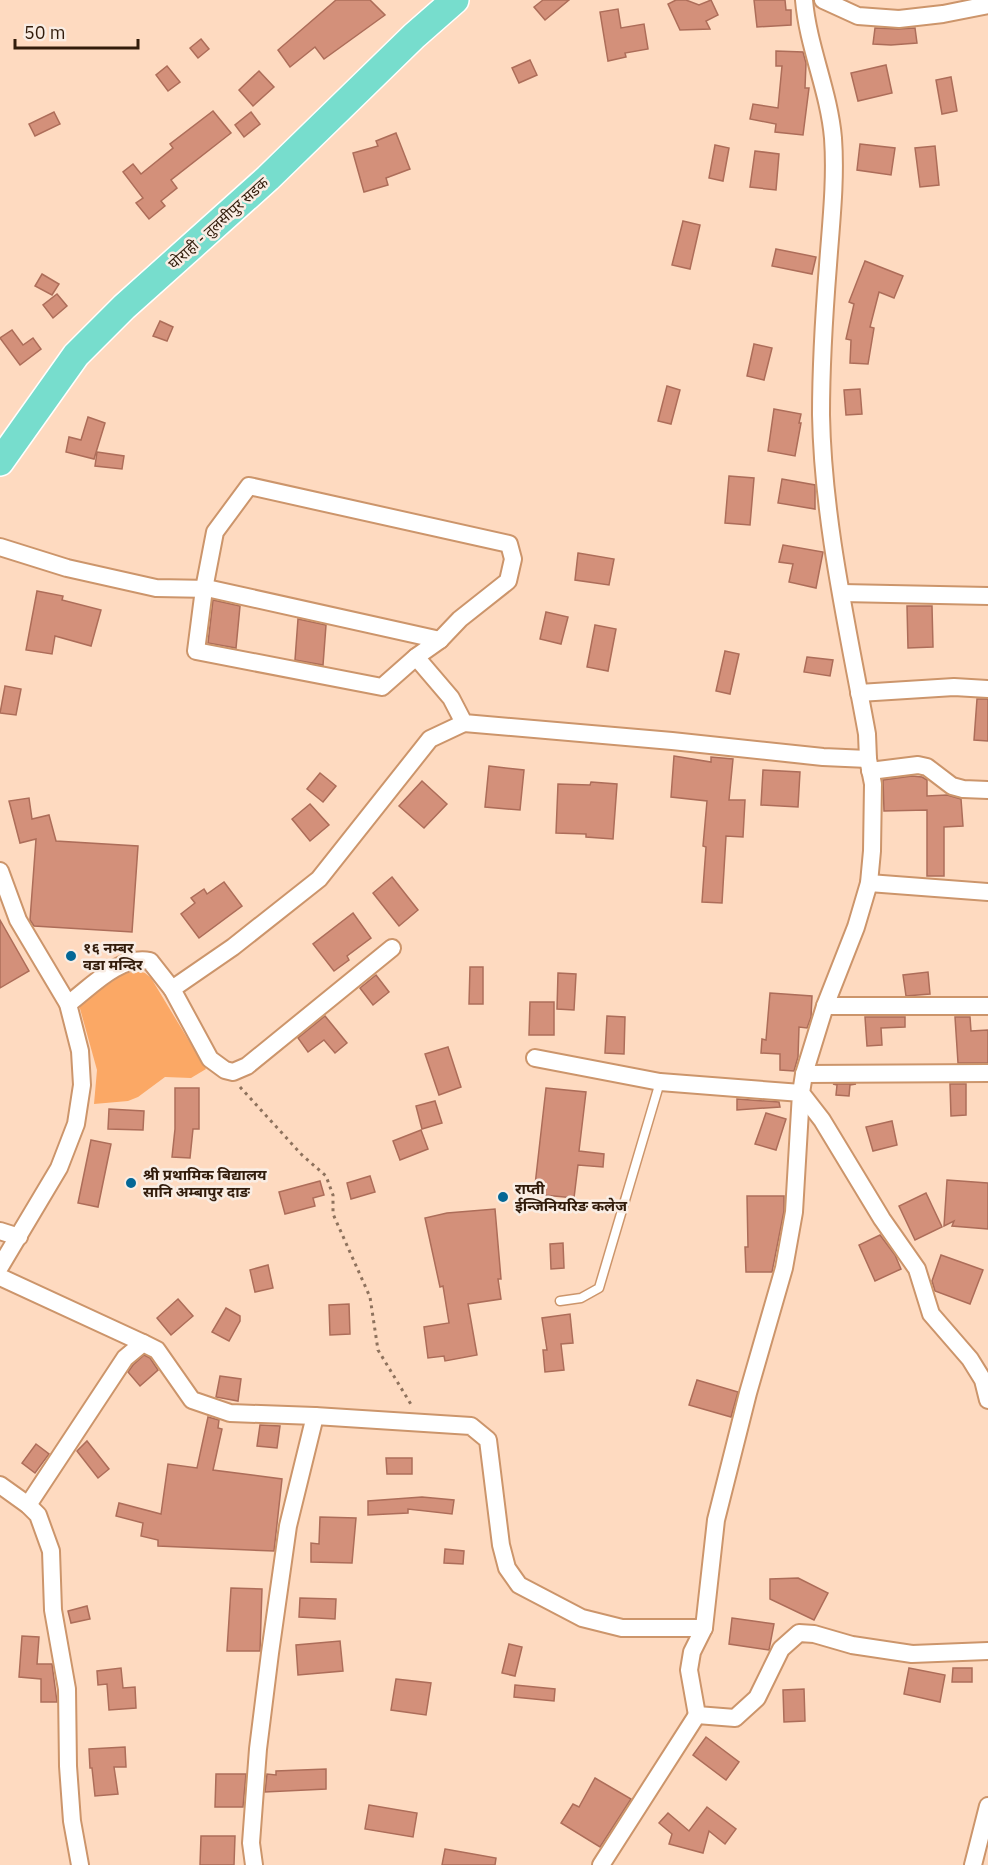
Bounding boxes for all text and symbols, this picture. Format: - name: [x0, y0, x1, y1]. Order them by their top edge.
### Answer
- scale bar: [15, 12, 138, 50]
- text: 50 m: [24, 21, 66, 44]
- street label: घोराही - तुलसीपुर सडक: [164, 173, 273, 274]
- place label: १६ नम्बर वडा मन्दिर: [83, 938, 143, 974]
- marker: १६ नम्बर वडा मन्दिर: [64, 949, 78, 963]
- place label: श्री प्रथामिक बिद्यालय सानि अम्बापुर दाङ: [143, 1165, 267, 1202]
- marker: श्री प्रथामिक बिद्यालय सानि अम्बापुर दाङ: [124, 1176, 138, 1190]
- place label: राप्ती ईन्जिनियरिङ कलेज: [515, 1179, 628, 1215]
- marker: राप्ती ईन्जिनियरिङ कलेज: [496, 1190, 510, 1204]

